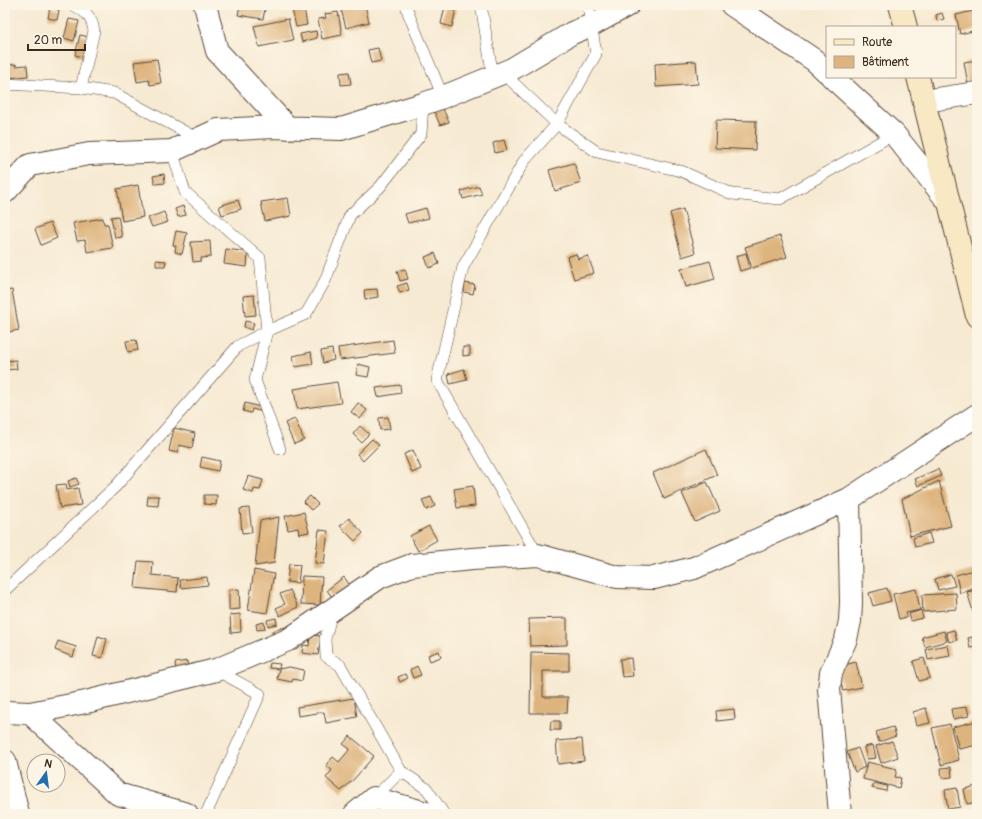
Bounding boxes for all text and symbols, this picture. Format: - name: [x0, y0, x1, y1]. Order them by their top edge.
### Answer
- scale bar: [28, 26, 85, 52]
- legend: [826, 26, 956, 78]
- text: 20 m: [34, 33, 63, 48]
- text: Route: [862, 35, 892, 50]
- text: Bâtiment: [862, 55, 909, 70]
- north arrow: [26, 753, 66, 793]
- text: N: [43, 757, 54, 771]

